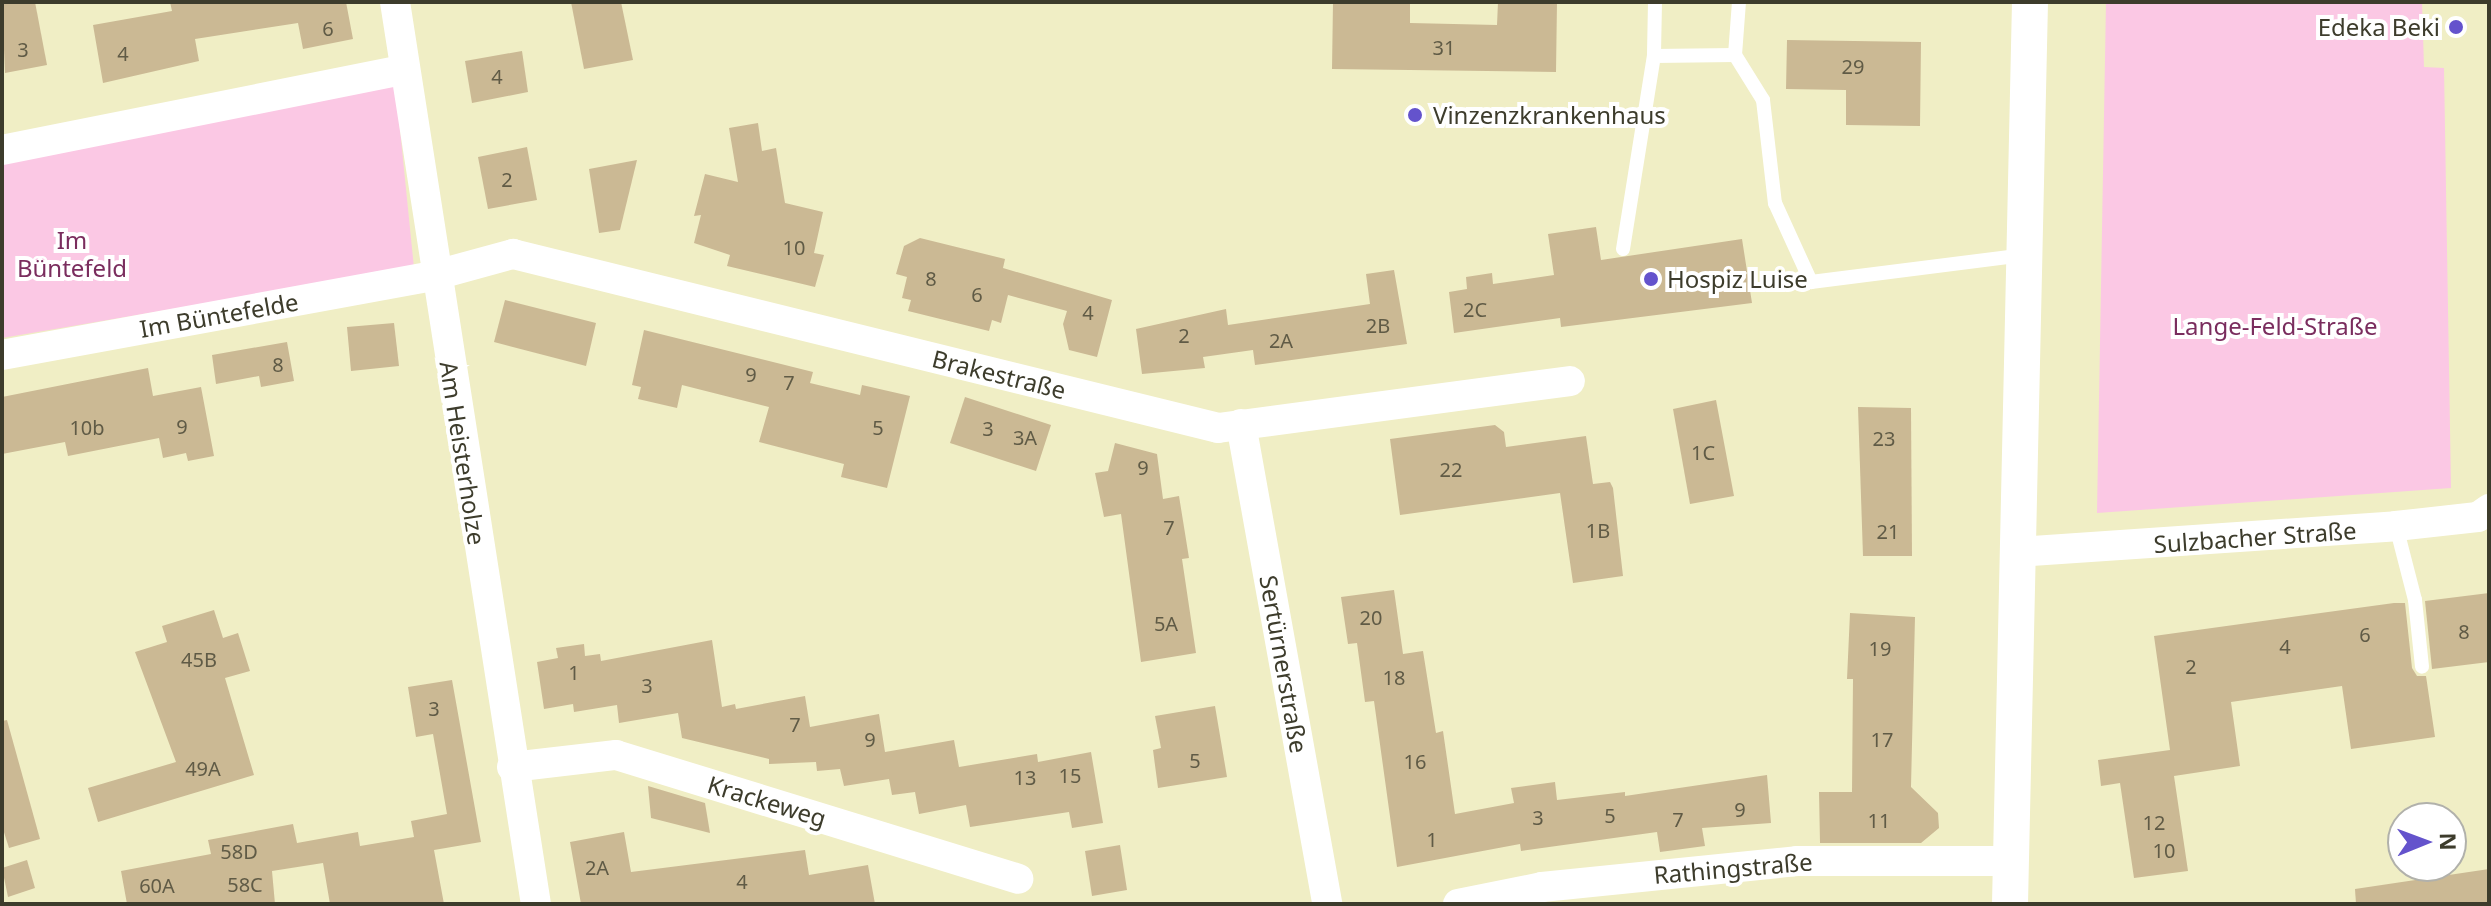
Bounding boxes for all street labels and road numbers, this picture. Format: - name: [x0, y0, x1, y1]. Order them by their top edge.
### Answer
- street label: Im Büntefelde: [137, 287, 301, 343]
- street label: Brakestraße: [929, 344, 1069, 404]
- street label: Am Heisterholze: [434, 359, 492, 547]
- street label: Sulzbacher Straße: [2153, 516, 2357, 558]
- street label: Sertürnerstraße: [1254, 573, 1314, 755]
- street label: Krackeweg: [704, 769, 830, 833]
- street label: Rathingstraße: [1652, 847, 1814, 889]

